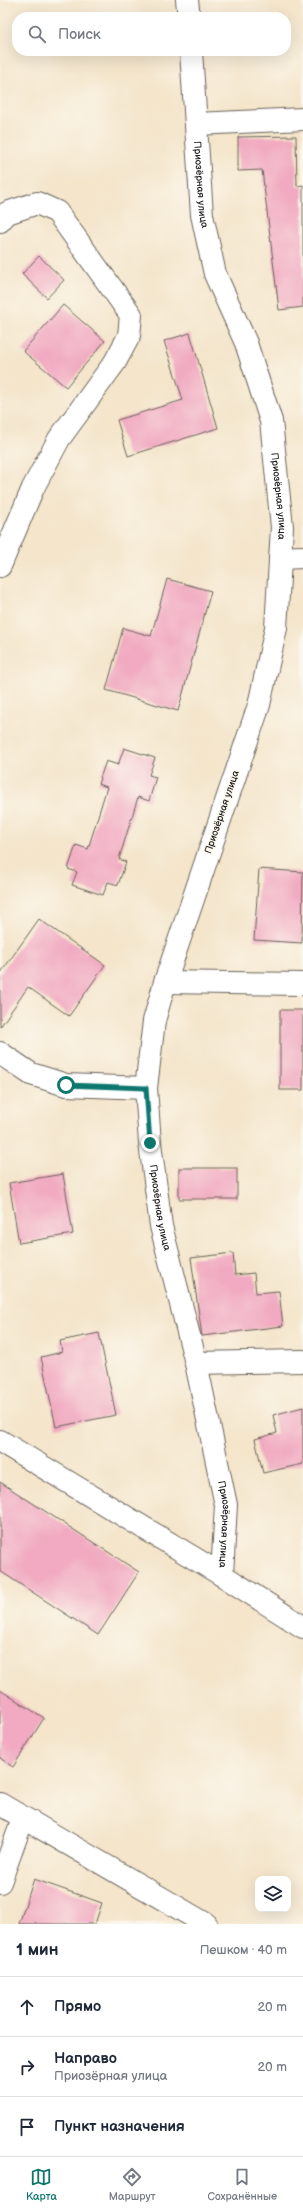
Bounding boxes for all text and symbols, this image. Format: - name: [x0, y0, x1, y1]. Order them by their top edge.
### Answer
- search box: [12, 12, 291, 56]
- icon: search: [26, 23, 48, 45]
- text: Поиск: [58, 25, 101, 44]
- street label: Приозёрная улица: [191, 141, 211, 229]
- street label: Приозёрная улица: [268, 452, 288, 540]
- street label: Приозёрная улица: [202, 769, 242, 855]
- route start: [57, 1076, 75, 1094]
- route end: [141, 1134, 159, 1152]
- street label: Приозёрная улица: [147, 1164, 173, 1252]
- street label: Приозёрная улица: [215, 1480, 232, 1568]
- map controls: [255, 1876, 291, 1912]
- button: layers: [255, 1876, 291, 1912]
- text: 1 мин: [16, 1940, 58, 1960]
- text: Пешком · 40 m: [200, 1942, 287, 1958]
- icon: ahead: [16, 1996, 38, 2018]
- text: Прямо: [54, 1997, 101, 2016]
- text: 20 m: [257, 1999, 287, 2015]
- text: Направо: [54, 2049, 117, 2068]
- icon: right: [16, 2056, 38, 2078]
- text: 20 m: [257, 2059, 287, 2075]
- text: Приозёрная улица: [54, 2068, 167, 2084]
- icon: arrive: [16, 2116, 38, 2138]
- text: Пункт назначения: [54, 2117, 185, 2136]
- tab: Карта: [26, 2166, 57, 2203]
- tab: Маршрут: [109, 2166, 156, 2203]
- tab: Сохранённые: [208, 2166, 277, 2203]

